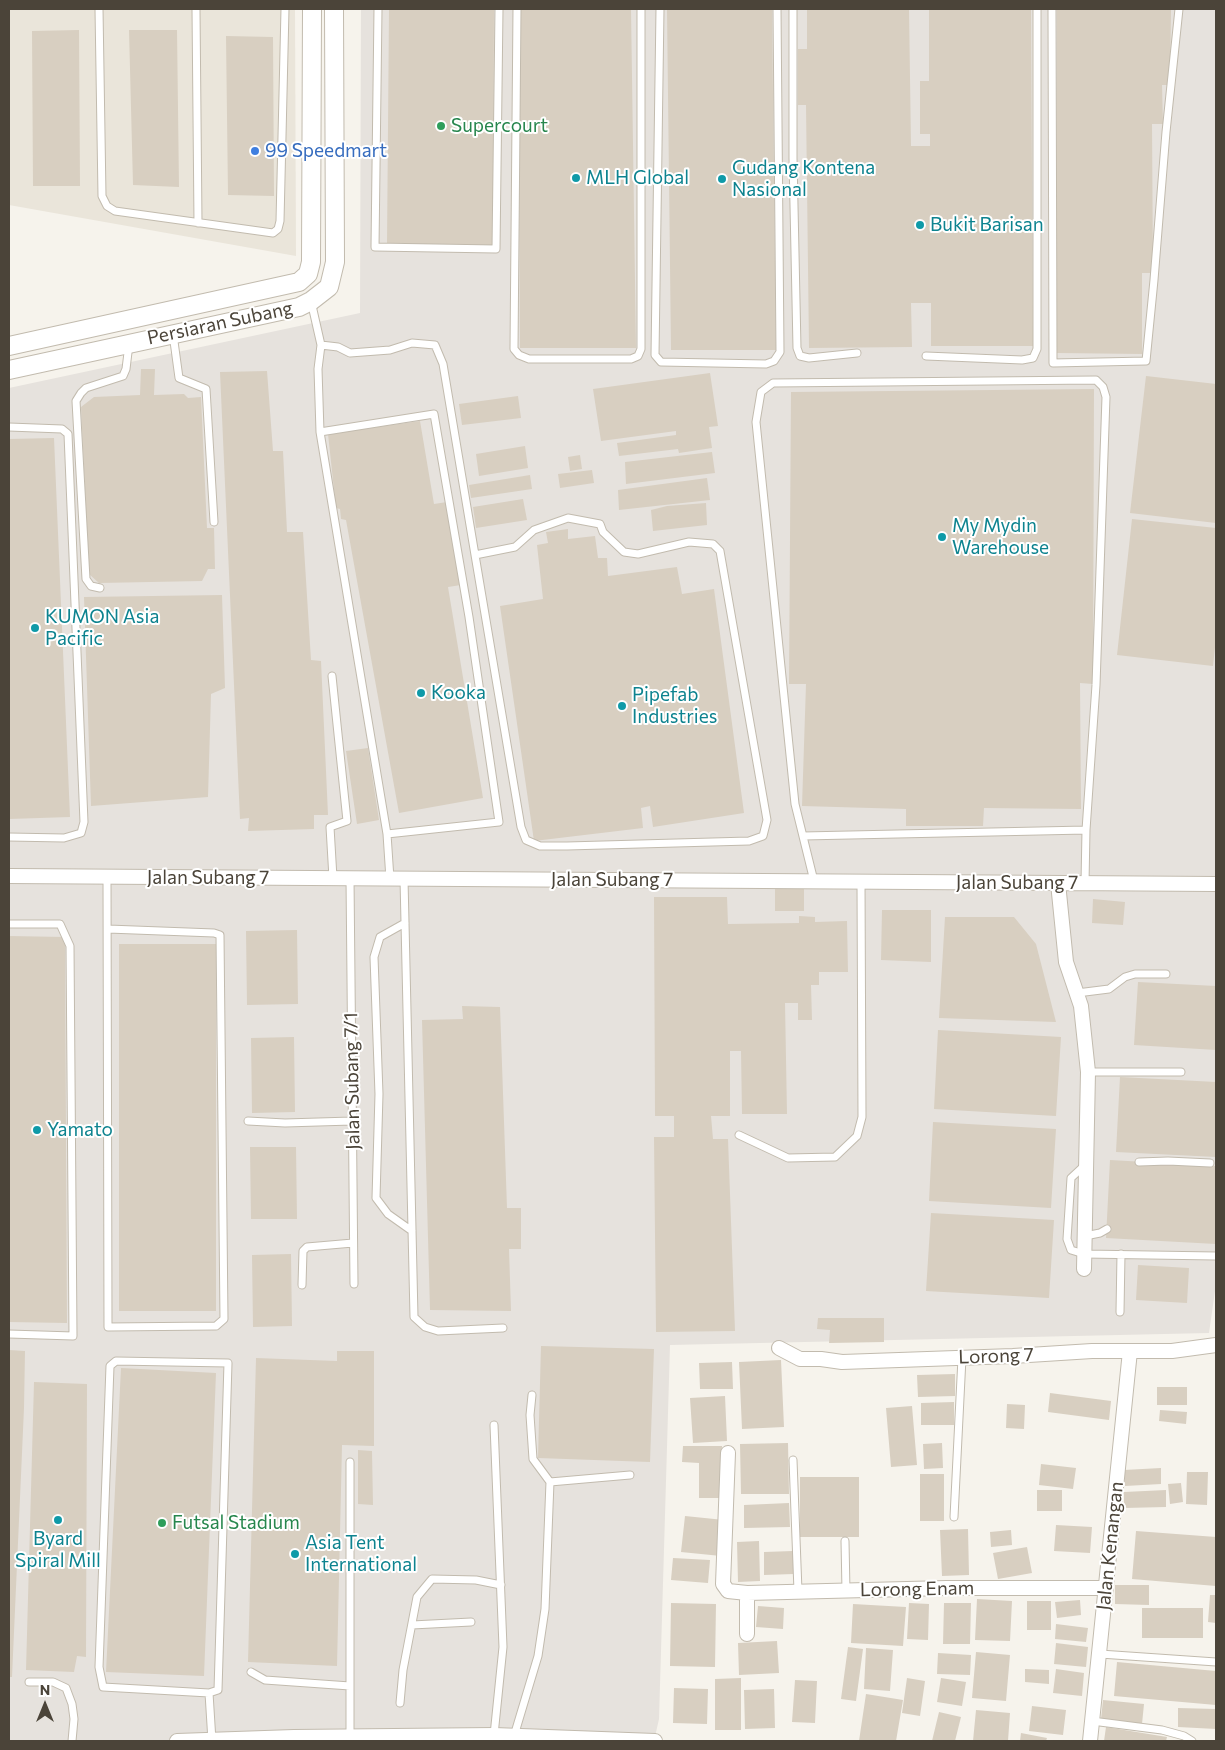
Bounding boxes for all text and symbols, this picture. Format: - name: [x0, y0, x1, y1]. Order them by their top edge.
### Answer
- place label: Supercourt: [451, 115, 548, 137]
- marker: Supercourt: [435, 120, 447, 132]
- place label: 99 Speedmart: [265, 140, 387, 162]
- marker: 99 Speedmart: [249, 145, 261, 157]
- place label: Gudang Kontena Nasional: [732, 157, 875, 201]
- place label: MLH Global: [586, 167, 689, 189]
- marker: MLH Global: [570, 172, 582, 184]
- marker: Gudang Kontena Nasional: [716, 173, 728, 185]
- place label: Bukit Barisan: [930, 214, 1044, 236]
- marker: Bukit Barisan: [914, 219, 926, 231]
- street label: Persiaran Subang: [145, 296, 295, 350]
- place label: My Mydin Warehouse: [952, 515, 1049, 559]
- marker: My Mydin Warehouse: [936, 531, 948, 543]
- place label: KUMON Asia Pacific: [45, 606, 159, 650]
- marker: KUMON Asia Pacific: [29, 622, 41, 634]
- place label: Kooka: [431, 682, 486, 704]
- place label: Pipefab Industries: [632, 684, 717, 728]
- marker: Kooka: [415, 687, 427, 699]
- marker: Pipefab Industries: [616, 700, 628, 712]
- street label: Jalan Subang 7: [147, 867, 269, 889]
- street label: Jalan Subang 7: [551, 869, 673, 891]
- street label: Jalan Subang 7: [956, 872, 1078, 894]
- street label: Jalan Subang 7/1: [339, 1012, 365, 1150]
- place label: Yamato: [47, 1119, 113, 1141]
- marker: Yamato: [31, 1124, 43, 1136]
- street label: Lorong 7: [958, 1343, 1034, 1369]
- street label: Jalan Kenangan: [1092, 1480, 1128, 1612]
- place label: Futsal Stadium: [172, 1512, 300, 1534]
- marker: Byard Spiral Mill: [52, 1514, 64, 1526]
- marker: Futsal Stadium: [156, 1517, 168, 1529]
- place label: Byard Spiral Mill: [15, 1528, 101, 1572]
- place label: Asia Tent International: [305, 1532, 417, 1576]
- marker: Asia Tent International: [289, 1548, 301, 1560]
- street label: Lorong Enam: [860, 1577, 974, 1601]
- north arrow: [20, 1680, 70, 1730]
- text: N: [40, 1681, 50, 1698]

